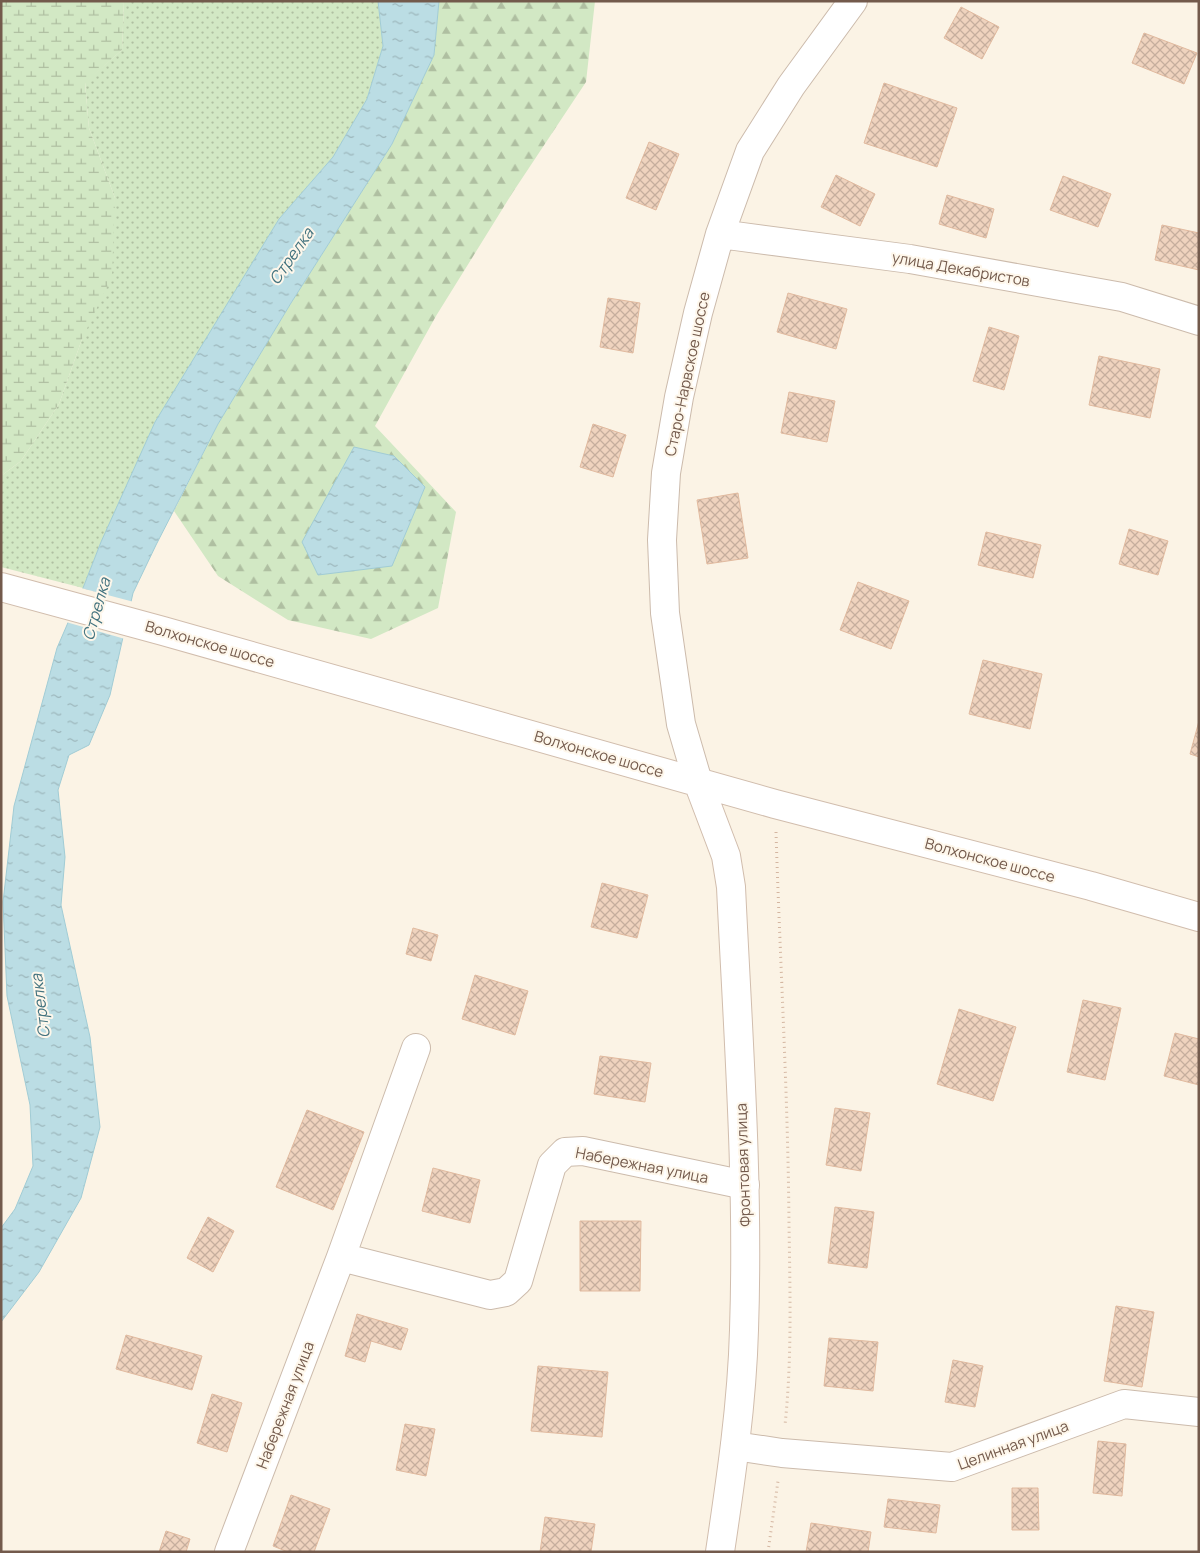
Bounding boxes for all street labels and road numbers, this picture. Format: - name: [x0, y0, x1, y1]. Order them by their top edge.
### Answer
- street label: улица Декабристов: [890, 247, 1032, 291]
- street label: Старо-Нарвское шоссе: [659, 290, 715, 458]
- street label: Волхонское шоссе: [143, 615, 277, 673]
- street label: Волхонское шоссе: [532, 725, 666, 783]
- street label: Волхонское шоссе: [923, 833, 1058, 888]
- street label: Фронтовая улица: [730, 1103, 756, 1227]
- street label: Набережная улица: [574, 1142, 710, 1188]
- street label: Набережная улица: [251, 1338, 319, 1472]
- street label: Целинная улица: [955, 1415, 1071, 1475]

